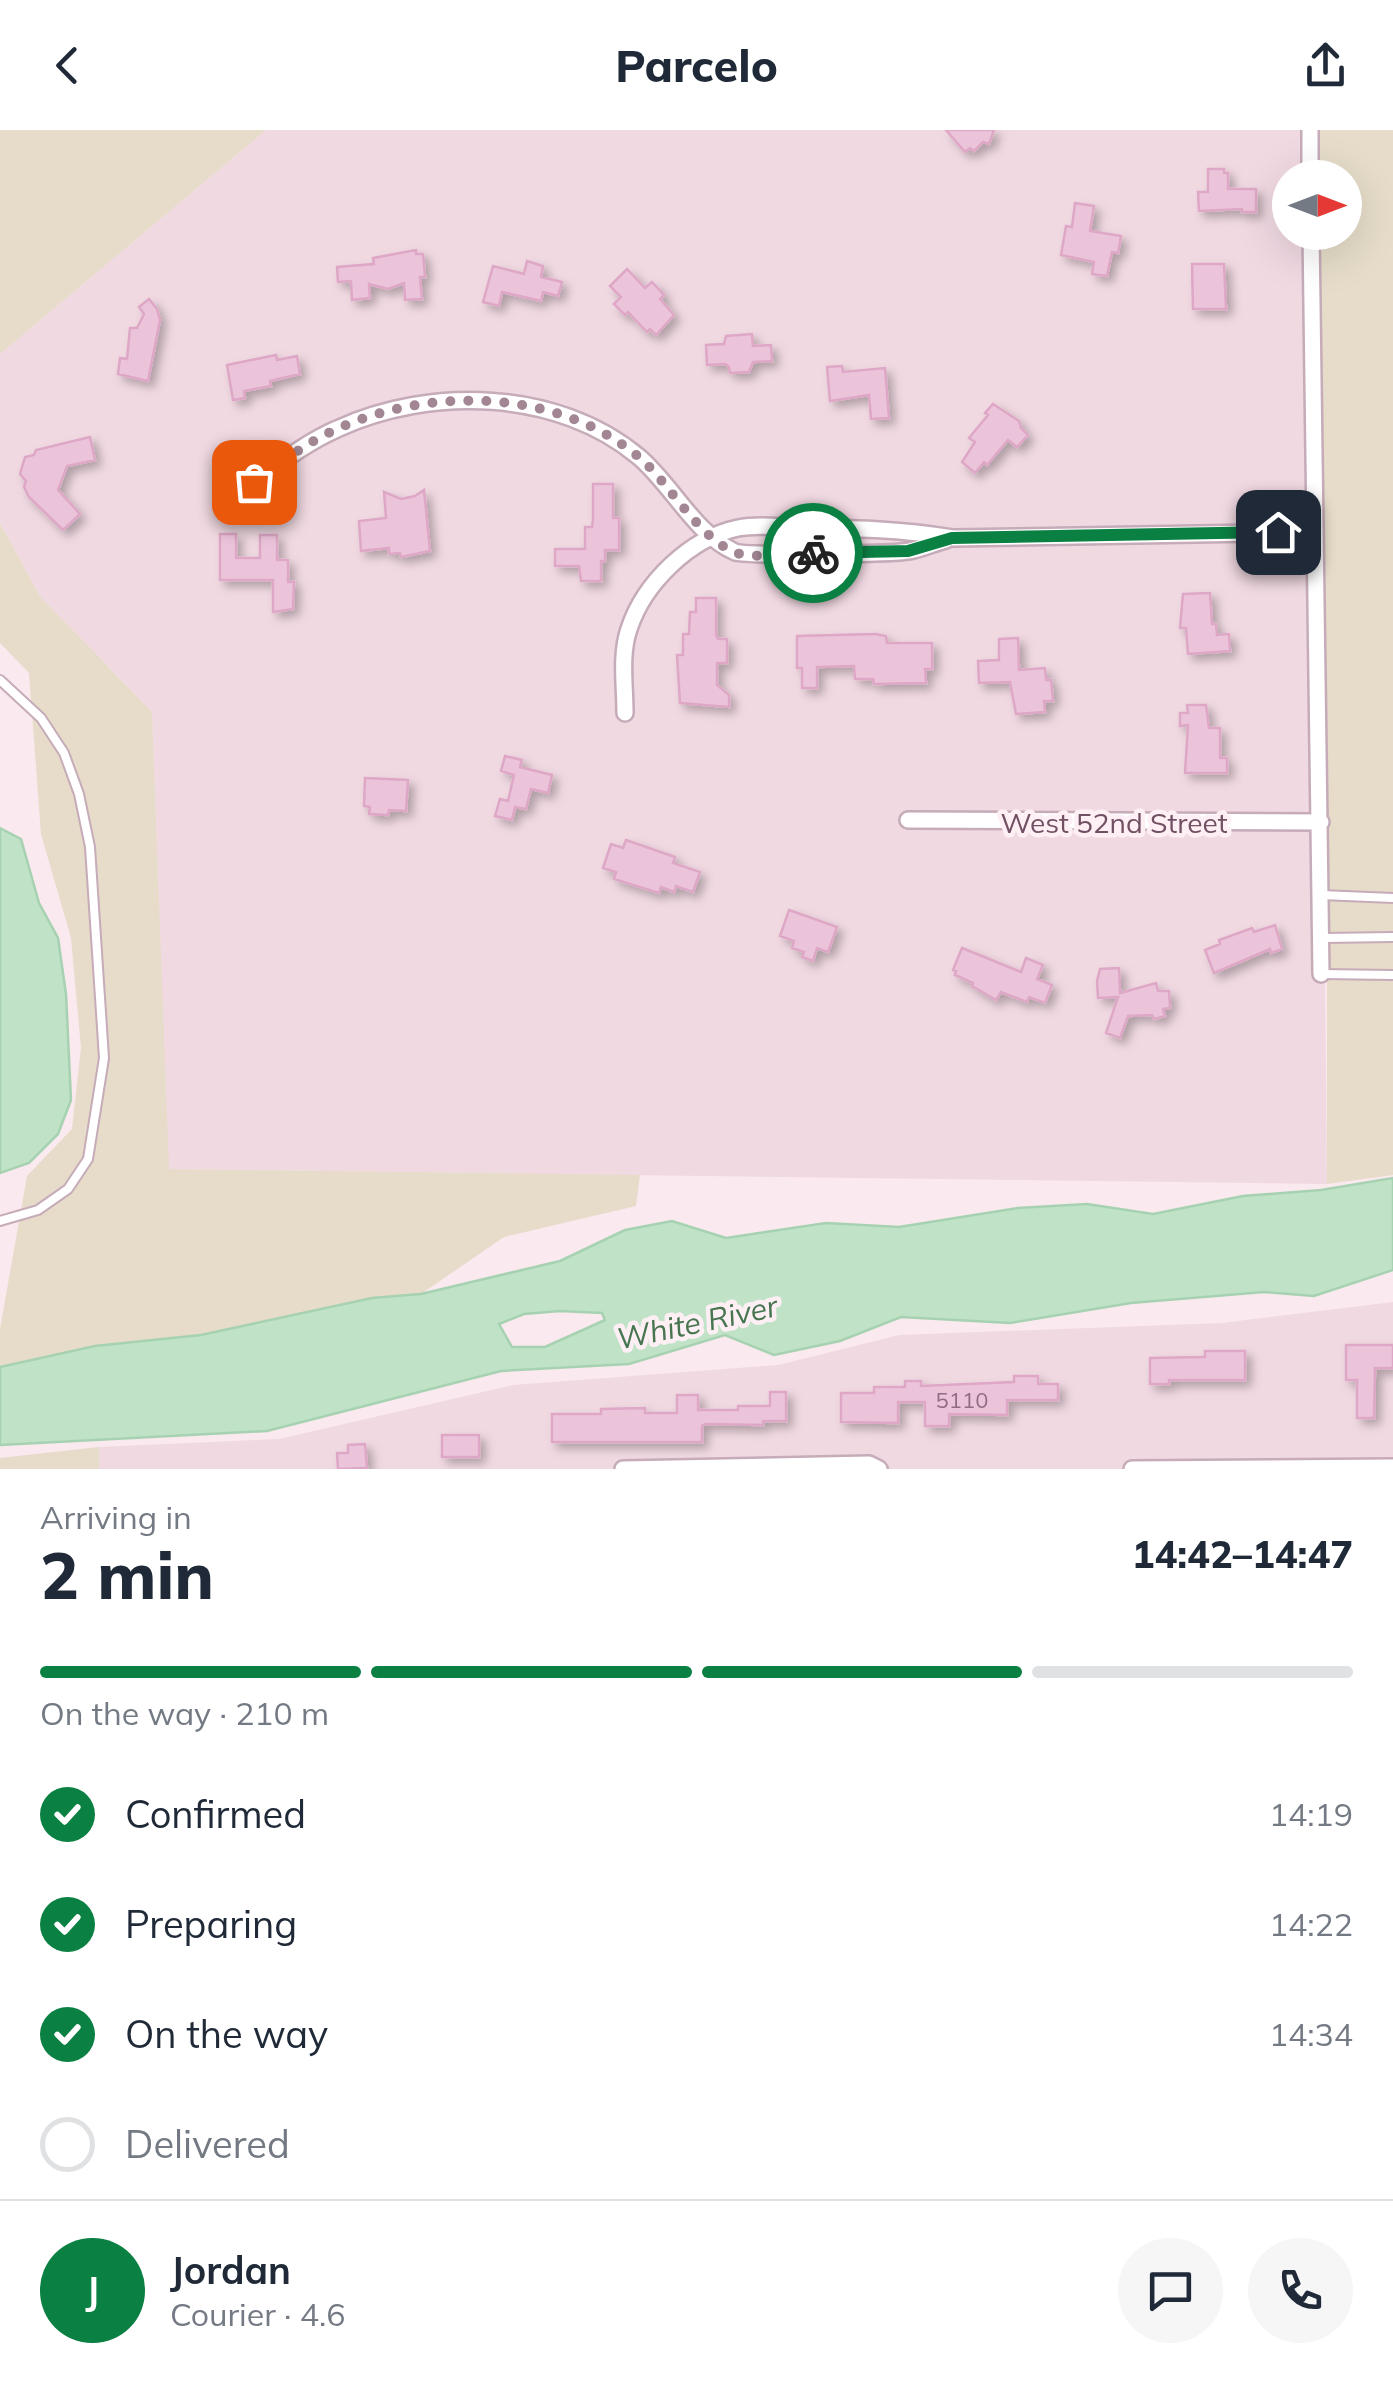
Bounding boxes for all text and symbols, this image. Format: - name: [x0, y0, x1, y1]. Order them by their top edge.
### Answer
- text: Parcelo: [615, 37, 778, 93]
- icon: back: [40, 38, 95, 93]
- icon: share: [1298, 38, 1353, 93]
- north arrow: [1272, 160, 1362, 250]
- map controls: [1272, 160, 1362, 250]
- pin: [212, 440, 297, 525]
- icon: bag: [227, 455, 282, 510]
- pin: [1236, 490, 1321, 575]
- courier: [763, 503, 863, 603]
- icon: home: [1251, 505, 1306, 560]
- icon: bike: [786, 526, 841, 581]
- street label: West 52nd Street: [1000, 805, 1228, 840]
- water label: White River: [613, 1286, 782, 1358]
- house number: 5110: [936, 1386, 988, 1414]
- text: Arriving in: [40, 1497, 192, 1537]
- text: 14:42–14:47: [1132, 1530, 1353, 1578]
- text: 2 min: [40, 1534, 214, 1615]
- text: On the way · 210 m: [40, 1693, 329, 1733]
- icon: check: [40, 1787, 95, 1842]
- text: Confirmed: [125, 1790, 306, 1838]
- text: 14:19: [1269, 1794, 1353, 1834]
- icon: check: [40, 1897, 95, 1952]
- text: Preparing: [125, 1900, 297, 1948]
- text: 14:22: [1269, 1904, 1353, 1944]
- icon: check: [40, 2007, 95, 2062]
- text: On the way: [125, 2010, 328, 2058]
- text: 14:34: [1269, 2014, 1353, 2054]
- text: Delivered: [125, 2120, 290, 2168]
- button: chat: [1118, 2238, 1223, 2343]
- button: phone: [1248, 2238, 1353, 2343]
- text: Jordan: [170, 2246, 291, 2294]
- text: J: [86, 2266, 99, 2314]
- text: Courier · 4.6: [170, 2294, 346, 2334]

